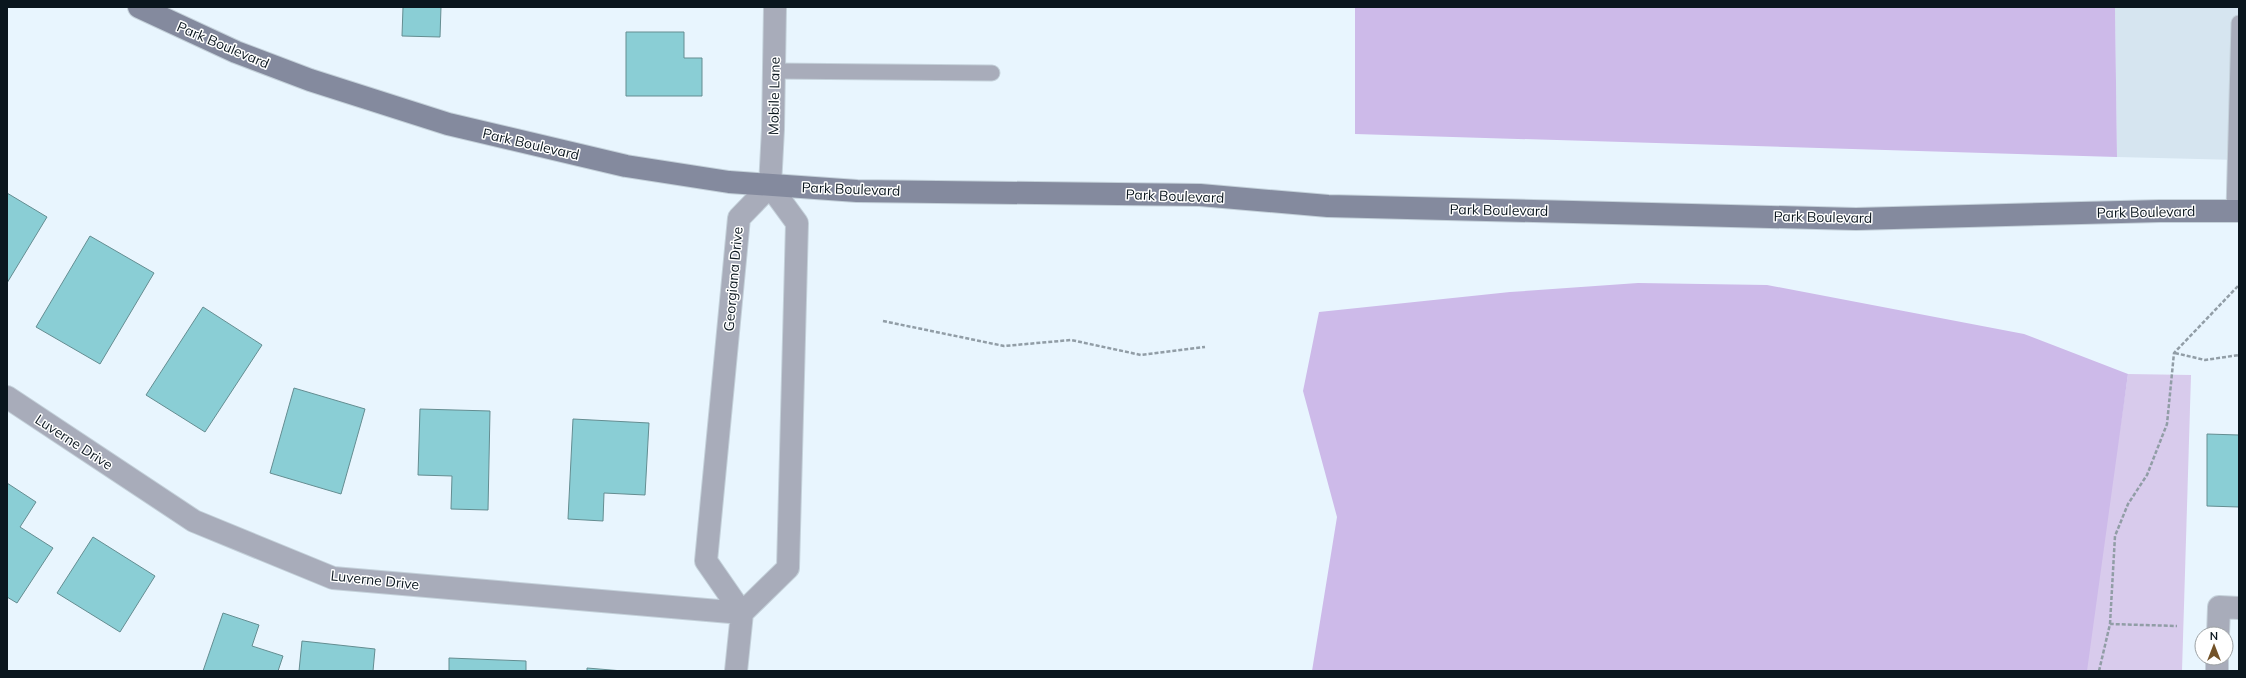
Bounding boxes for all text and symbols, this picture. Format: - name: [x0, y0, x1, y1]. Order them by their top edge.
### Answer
- street label: Park Boulevard: [174, 17, 272, 73]
- street label: Mobile Lane: [764, 57, 784, 135]
- street label: Park Boulevard: [481, 124, 581, 164]
- street label: Park Boulevard: [801, 178, 901, 200]
- street label: Park Boulevard: [1125, 185, 1225, 207]
- street label: Park Boulevard: [1450, 200, 1548, 220]
- street label: Park Boulevard: [2097, 202, 2195, 222]
- street label: Park Boulevard: [1774, 207, 1872, 227]
- street label: Georgiana Drive: [719, 226, 747, 332]
- street label: Luverne Drive: [32, 410, 116, 474]
- street label: Luverne Drive: [330, 566, 420, 594]
- north arrow: [2194, 626, 2234, 666]
- text: N: [2210, 629, 2218, 643]

